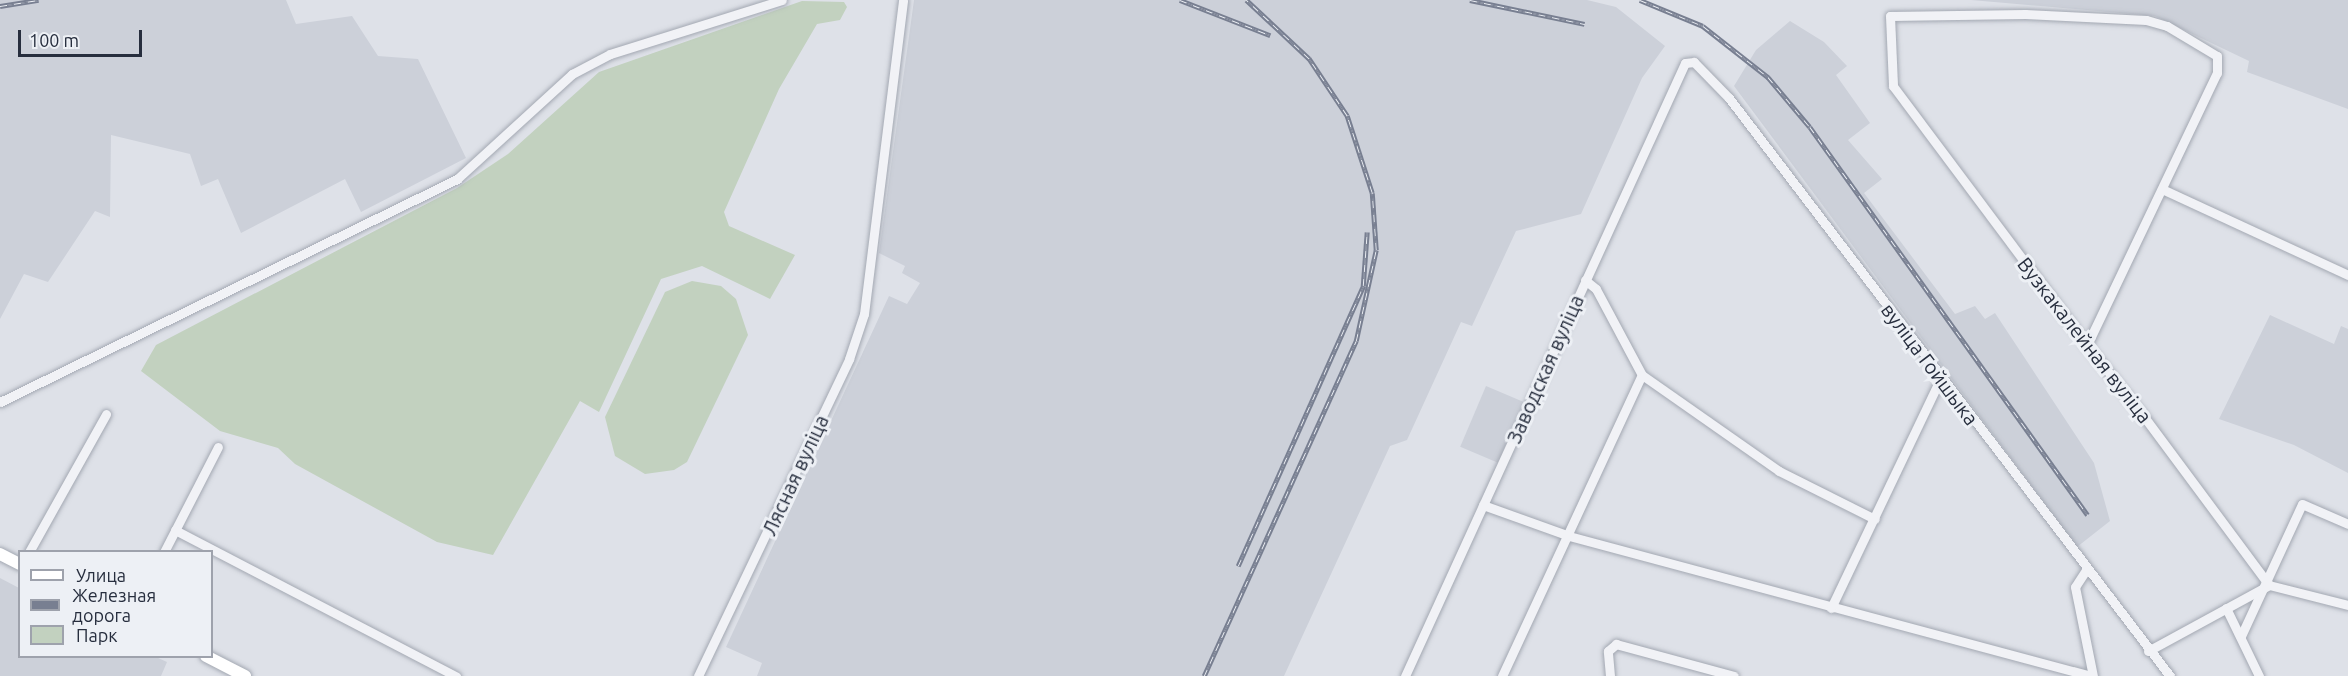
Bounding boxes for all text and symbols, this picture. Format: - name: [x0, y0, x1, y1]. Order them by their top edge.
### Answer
- scale bar: [21, 18, 146, 56]
- text: 100 m: [29, 30, 79, 50]
- street label: Вузкакалейная вуліца: [2013, 252, 2157, 428]
- street label: Заводская вуліца: [1502, 291, 1588, 447]
- street label: вуліца Гойшыка: [1876, 298, 1984, 430]
- street label: Лясная вуліца: [757, 411, 833, 539]
- legend: [18, 550, 213, 658]
- text: Улица: [76, 565, 126, 585]
- text: Железная дорога: [72, 585, 156, 625]
- text: Парк: [76, 625, 117, 645]

